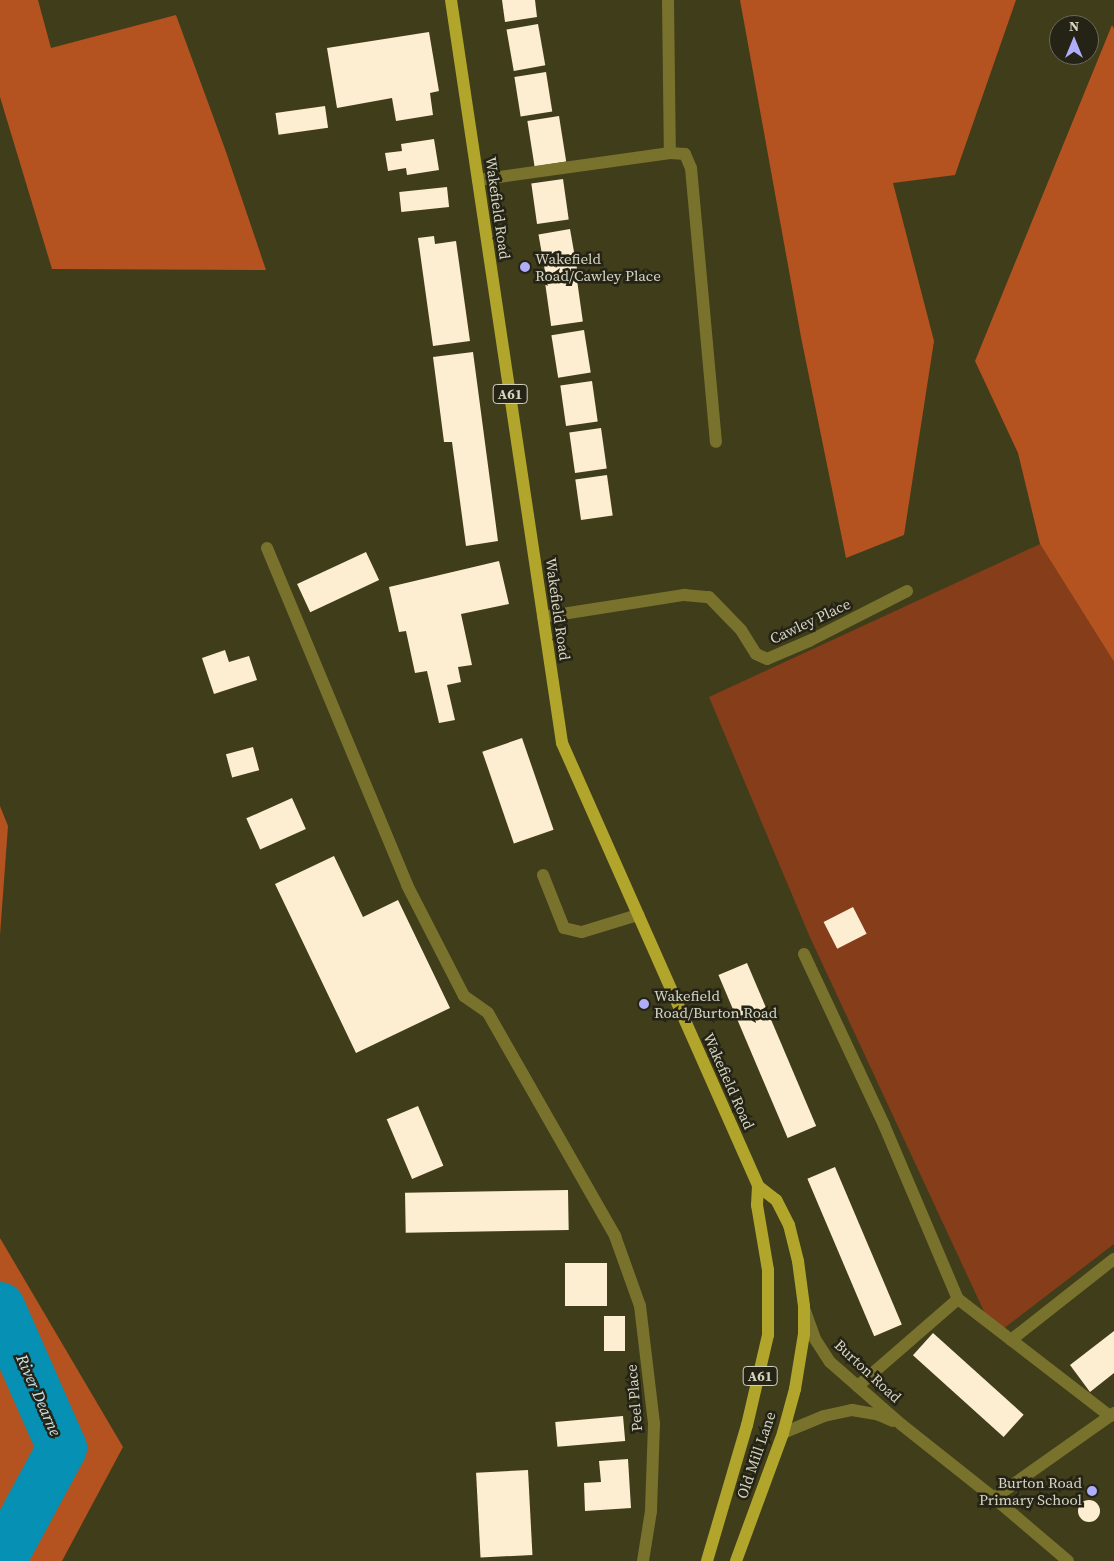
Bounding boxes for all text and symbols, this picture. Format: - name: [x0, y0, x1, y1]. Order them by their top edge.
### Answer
- north arrow: [1049, 15, 1099, 65]
- text: N: [1069, 16, 1079, 36]
- street label: Wakefield Road: [482, 156, 514, 260]
- place label: Wakefield Road/Cawley Place: [535, 249, 661, 284]
- marker: Wakefield Road/Cawley Place: [519, 261, 531, 273]
- road number: A61: [492, 382, 528, 406]
- street label: Wakefield Road: [542, 557, 574, 661]
- street label: Cawley Place: [767, 594, 853, 648]
- place label: Wakefield Road/Burton Road: [654, 986, 777, 1021]
- marker: Wakefield Road/Burton Road: [638, 998, 650, 1010]
- street label: Wakefield Road: [700, 1030, 758, 1132]
- street label: Burton Road: [831, 1336, 905, 1406]
- water label: River Dearne: [13, 1351, 65, 1439]
- street label: Peel Place: [622, 1364, 646, 1432]
- road number: A61: [742, 1364, 778, 1388]
- street label: Old Mill Lane: [733, 1409, 779, 1501]
- place label: Burton Road Primary School: [979, 1473, 1082, 1508]
- marker: Burton Road Primary School: [1086, 1485, 1098, 1497]

